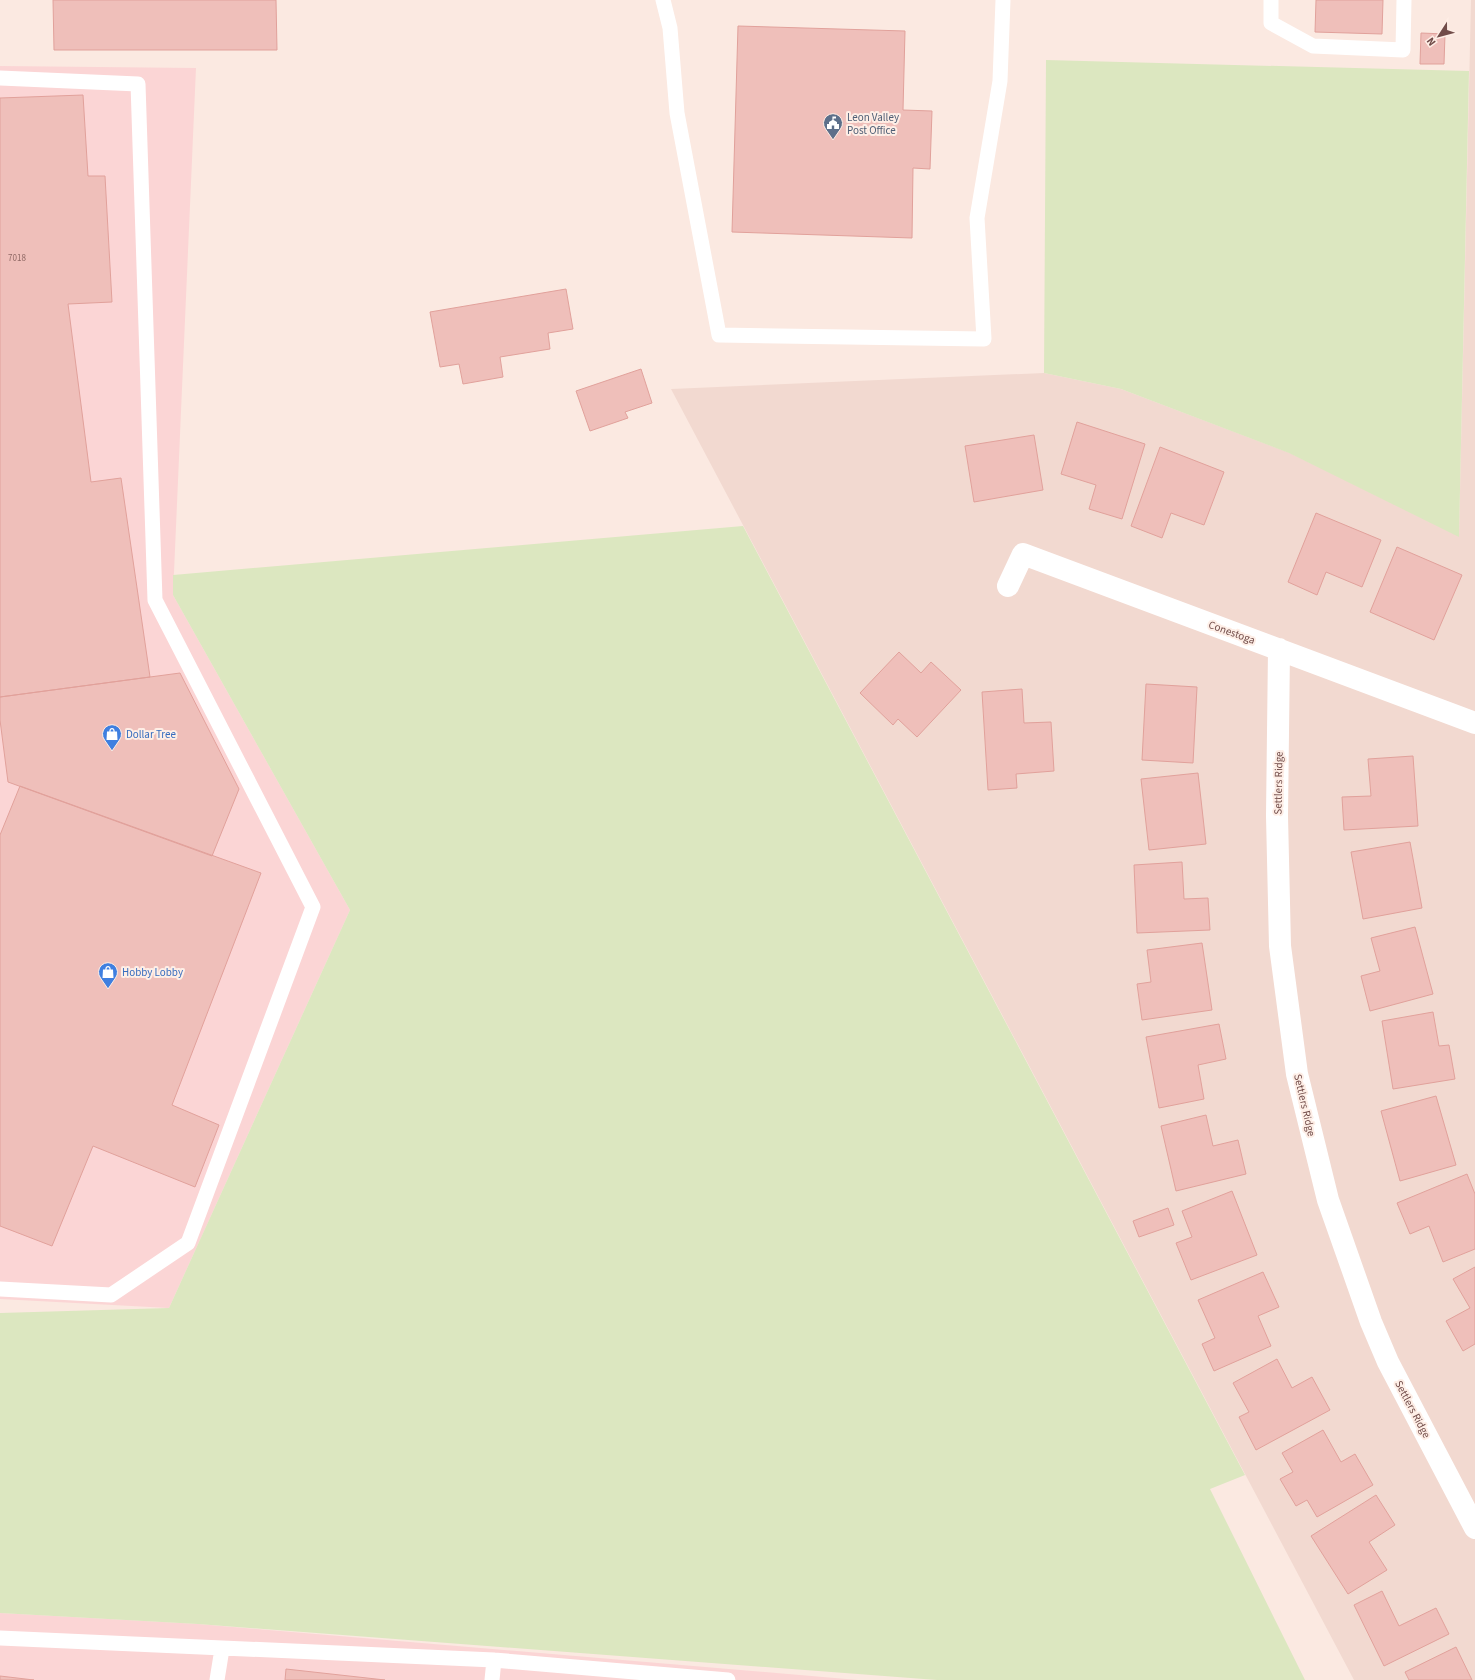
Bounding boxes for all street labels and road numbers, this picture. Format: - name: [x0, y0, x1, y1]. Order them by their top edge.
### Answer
- street label: Conestoga: [1206, 617, 1257, 648]
- street label: Settlers Ridge: [1270, 751, 1287, 815]
- street label: Settlers Ridge: [1290, 1073, 1319, 1138]
- street label: Settlers Ridge: [1391, 1378, 1434, 1441]

